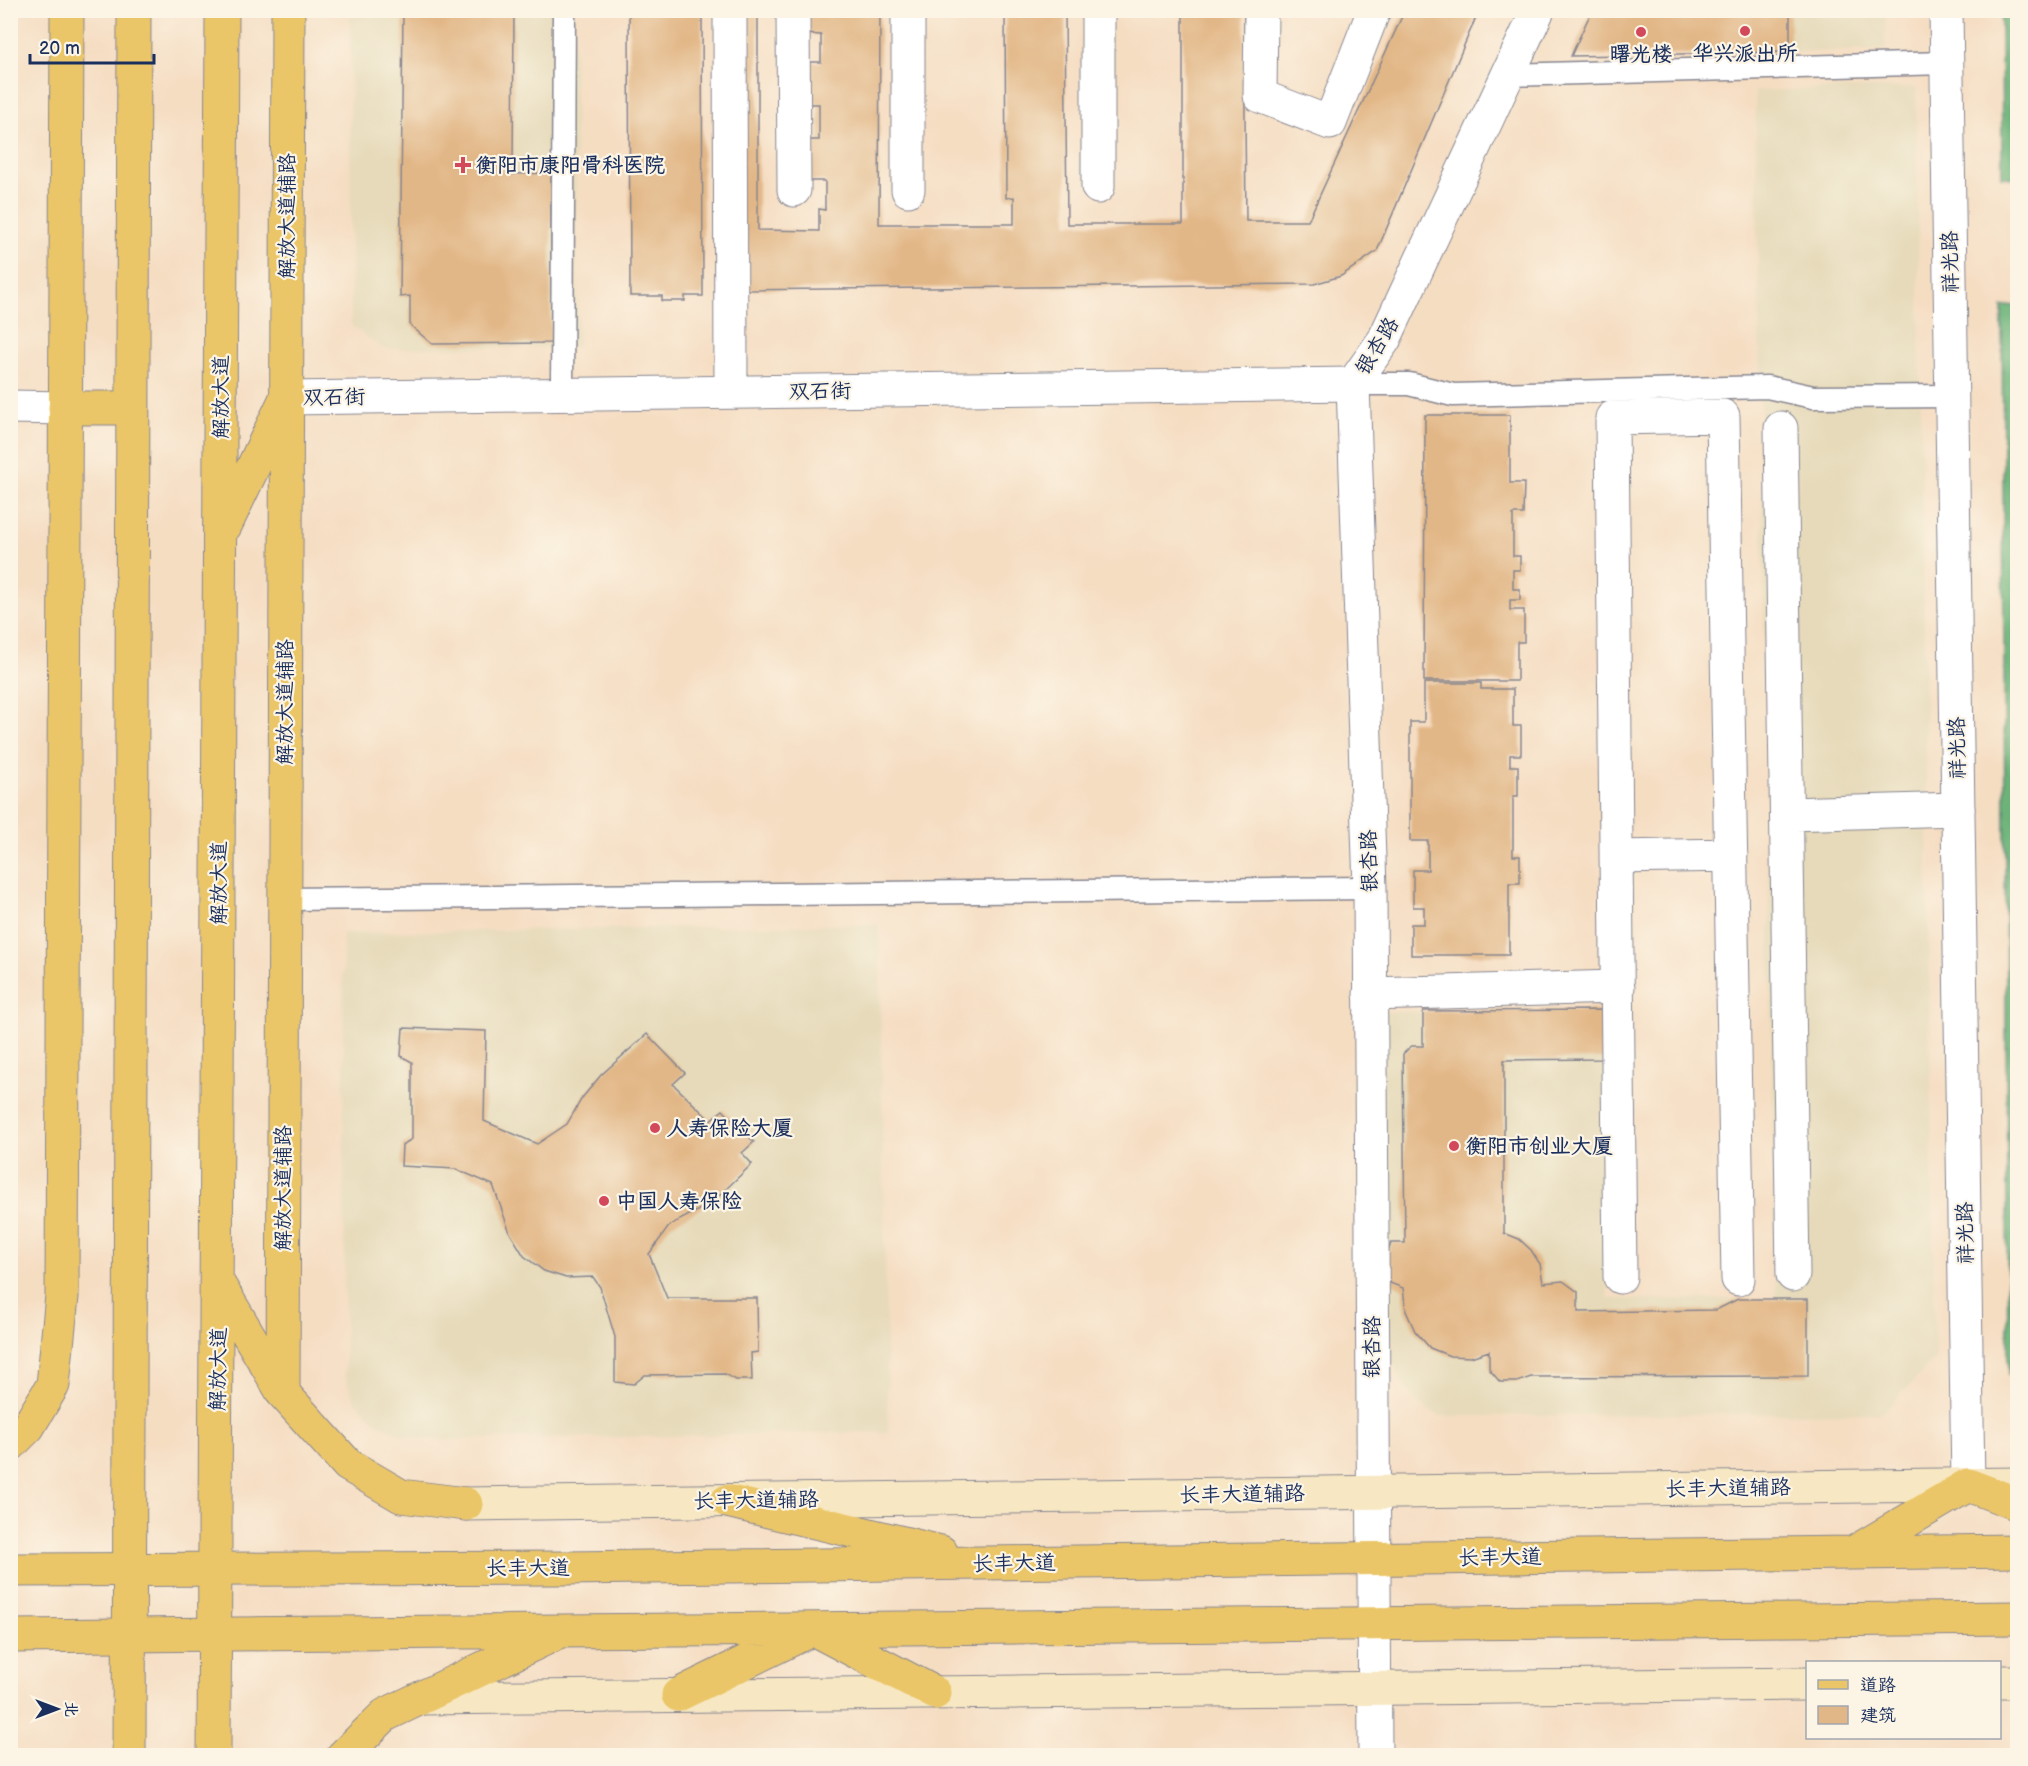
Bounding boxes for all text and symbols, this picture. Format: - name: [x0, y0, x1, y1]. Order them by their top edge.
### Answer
- marker: 华兴派出所: [1738, 24, 1752, 38]
- marker: 曙光楼: [1634, 25, 1648, 39]
- scale bar: [30, 27, 154, 65]
- text: 20 m: [39, 38, 80, 59]
- place label: 华兴派出所: [1693, 41, 1798, 66]
- place label: 曙光楼: [1610, 42, 1673, 67]
- street label: 解放大道辅路: [275, 153, 300, 279]
- place label: 衡阳市康阳骨科医院: [476, 153, 665, 178]
- marker: 衡阳市康阳骨科医院: [454, 156, 472, 174]
- street label: 祥光路: [1937, 230, 1964, 294]
- street label: 银杏路: [1350, 313, 1404, 380]
- street label: 解放大道: [209, 355, 234, 439]
- street label: 双石街: [788, 378, 852, 405]
- street label: 双石街: [302, 384, 366, 411]
- street label: 解放大道辅路: [273, 639, 298, 765]
- street label: 祥光路: [1944, 716, 1971, 780]
- street label: 银杏路: [1356, 829, 1383, 893]
- street label: 解放大道: [207, 841, 232, 925]
- place label: 人寿保险大厦: [667, 1116, 793, 1141]
- marker: 人寿保险大厦: [648, 1121, 662, 1135]
- street label: 解放大道辅路: [271, 1125, 296, 1251]
- place label: 衡阳市创业大厦: [1466, 1134, 1613, 1159]
- marker: 衡阳市创业大厦: [1447, 1139, 1461, 1153]
- place label: 中国人寿保险: [616, 1189, 742, 1214]
- marker: 中国人寿保险: [597, 1194, 611, 1208]
- street label: 祥光路: [1952, 1201, 1979, 1265]
- street label: 银杏路: [1360, 1316, 1385, 1379]
- street label: 解放大道: [205, 1327, 232, 1411]
- street label: 长丰大道辅路: [1665, 1475, 1791, 1502]
- street label: 长丰大道辅路: [1179, 1481, 1305, 1508]
- street label: 长丰大道辅路: [693, 1487, 819, 1514]
- street label: 长丰大道: [1458, 1544, 1542, 1571]
- street label: 长丰大道: [972, 1550, 1056, 1577]
- street label: 长丰大道: [486, 1556, 570, 1581]
- legend: [1806, 1661, 2001, 1739]
- text: 道路: [1860, 1675, 1896, 1696]
- north arrow: [27, 1679, 87, 1739]
- text: 北: [61, 1701, 80, 1717]
- text: 建筑: [1860, 1705, 1896, 1726]

